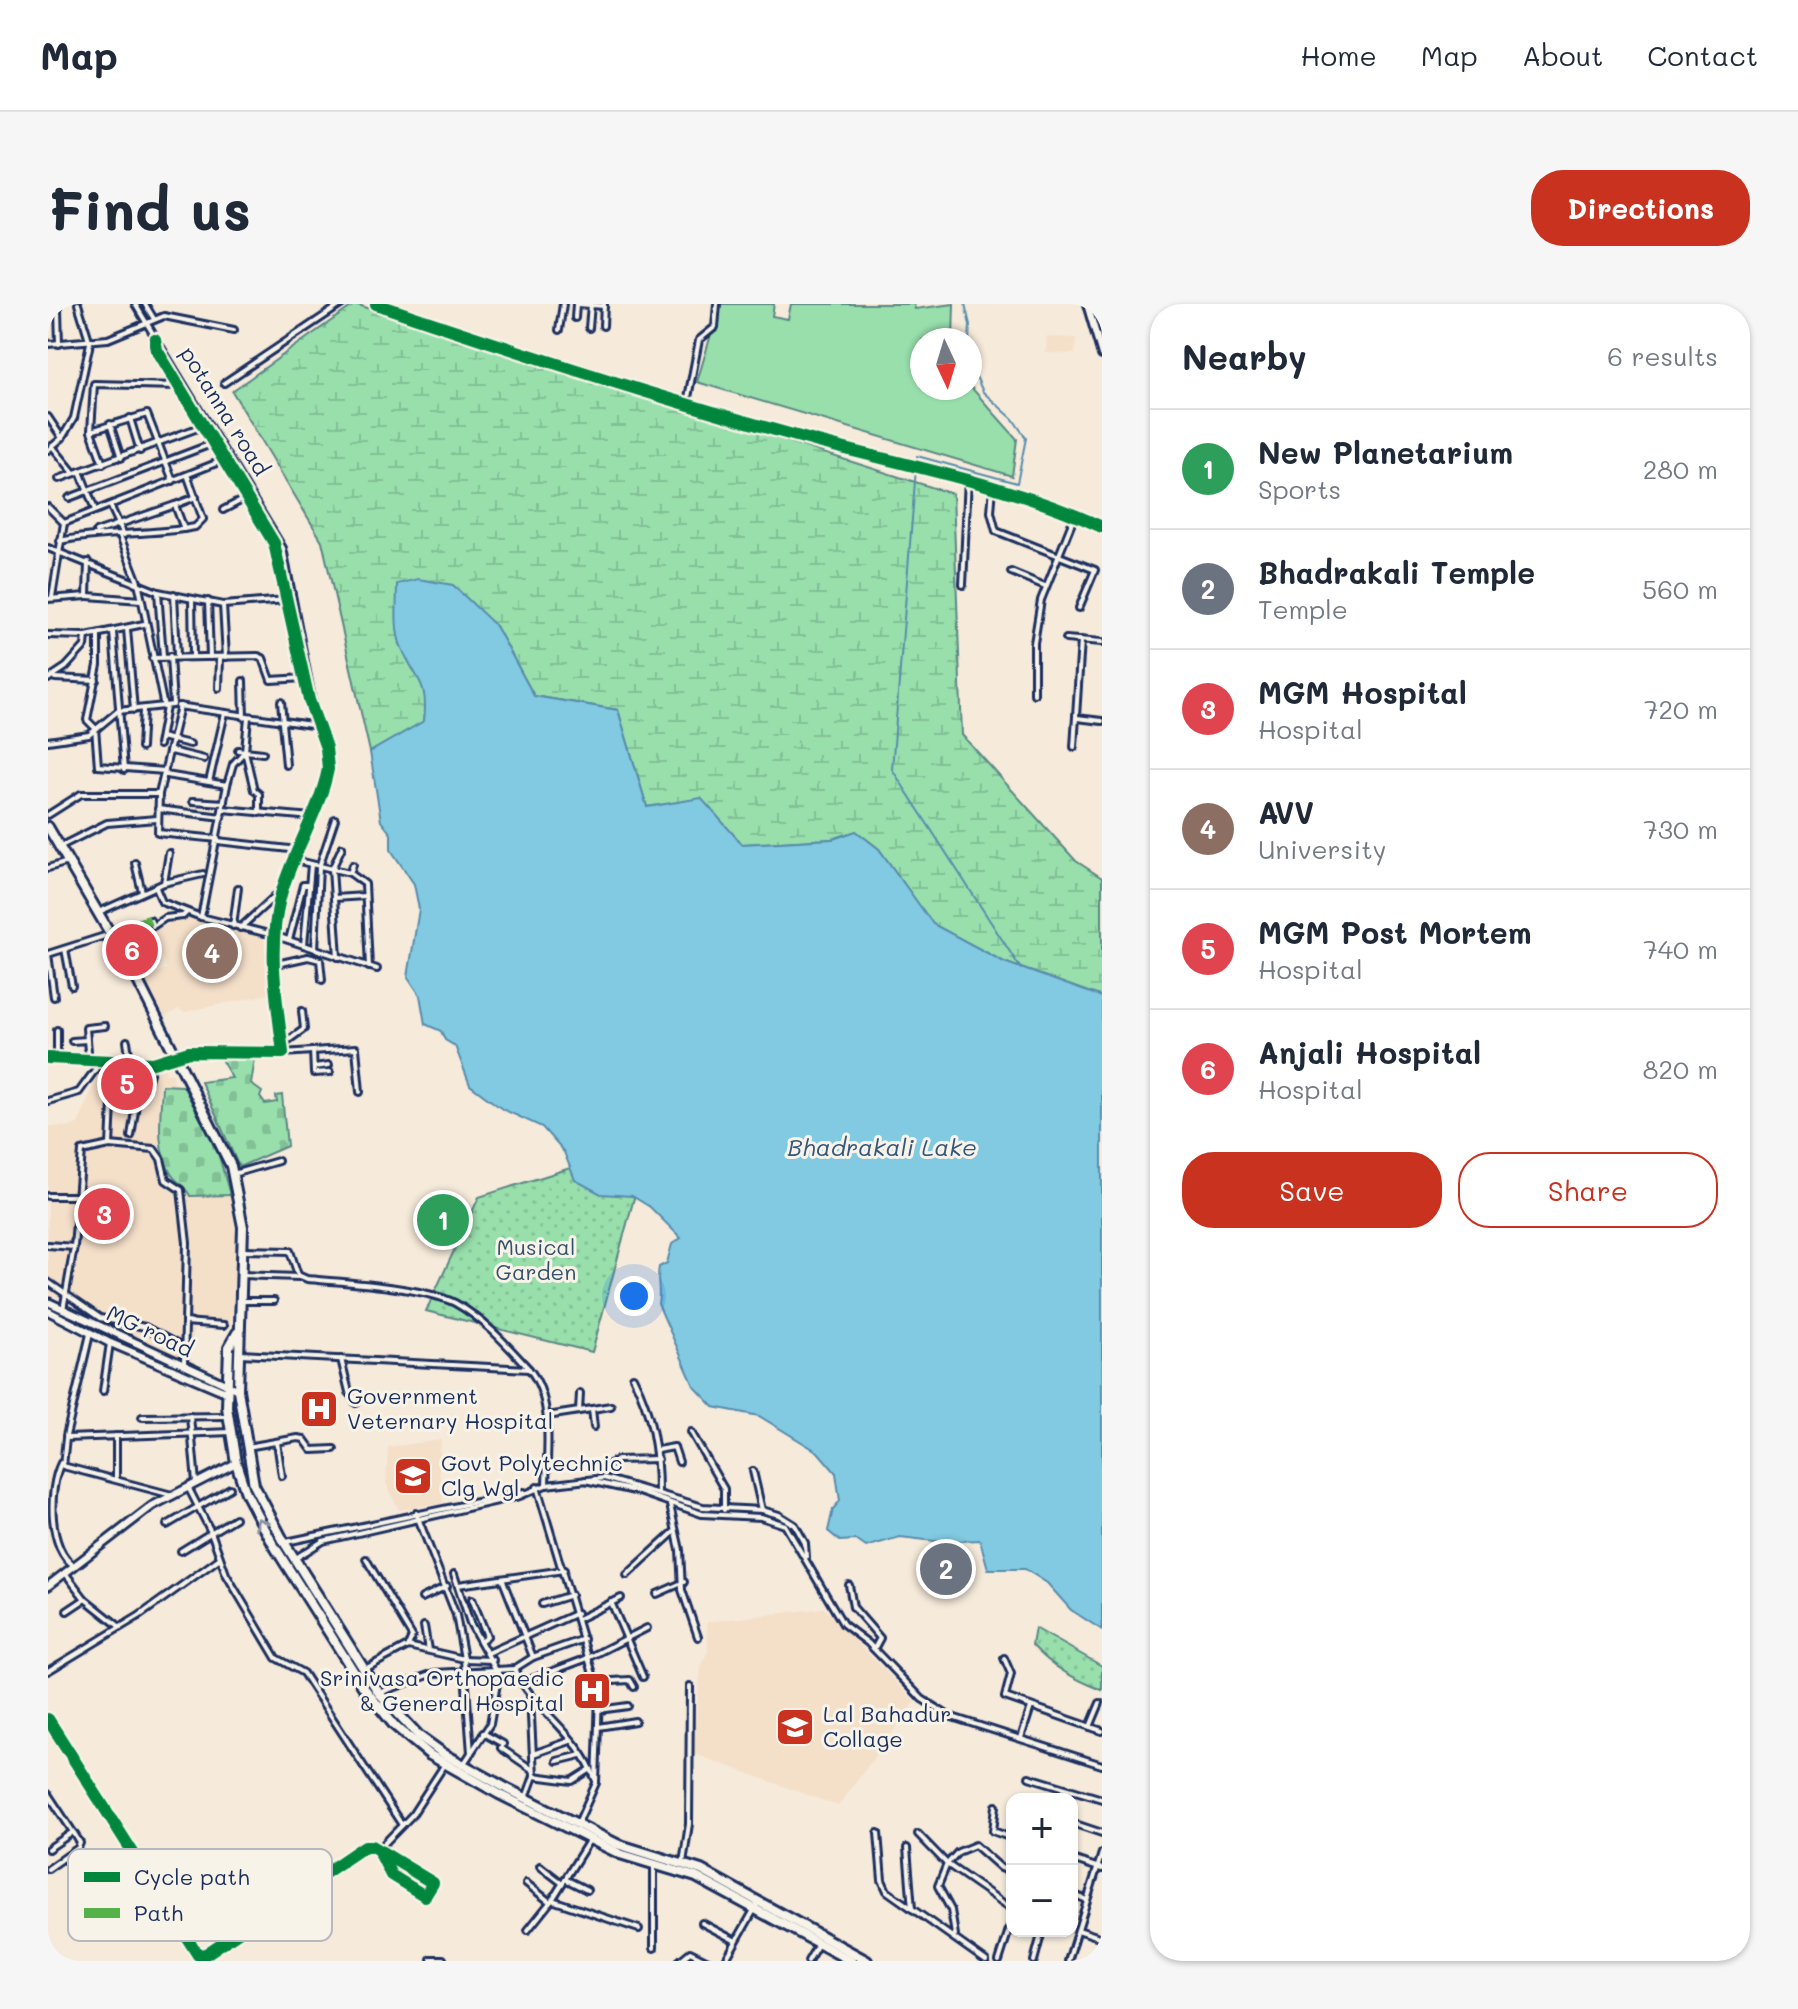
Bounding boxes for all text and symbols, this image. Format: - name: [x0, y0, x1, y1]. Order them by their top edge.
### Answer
- text: Map: [40, 30, 118, 80]
- text: Home: [1301, 37, 1377, 73]
- text: Map: [1421, 37, 1478, 73]
- text: About: [1522, 37, 1603, 73]
- text: Contact: [1647, 37, 1758, 73]
- button: Directions: [1531, 170, 1750, 246]
- text: Find us: [48, 172, 251, 245]
- north arrow: [910, 328, 982, 400]
- text: Nearby: [1182, 334, 1307, 379]
- text: 6 results: [1607, 339, 1718, 373]
- street label: potanna road: [174, 341, 277, 481]
- text: New Planetarium: [1258, 432, 1513, 472]
- text: 1: [1202, 452, 1214, 486]
- text: 280 m: [1643, 452, 1718, 486]
- text: Sports: [1258, 472, 1341, 506]
- text: Bhadrakali Temple: [1258, 552, 1535, 592]
- text: 2: [1201, 572, 1215, 606]
- text: 560 m: [1642, 572, 1718, 606]
- text: Temple: [1258, 592, 1348, 626]
- text: MGM Hospital: [1258, 672, 1467, 712]
- text: 3: [1200, 692, 1216, 726]
- text: 720 m: [1644, 692, 1718, 726]
- text: Hospital: [1258, 712, 1363, 746]
- text: AVV: [1258, 792, 1314, 832]
- text: 4: [1200, 812, 1216, 846]
- text: 730 m: [1643, 812, 1718, 846]
- text: University: [1258, 832, 1386, 866]
- text: MGM Post Mortem: [1258, 912, 1532, 952]
- pin: 6: [106, 920, 158, 980]
- pin: 4: [186, 923, 238, 983]
- text: 5: [1200, 932, 1216, 966]
- text: 740 m: [1643, 932, 1718, 966]
- text: Hospital: [1258, 952, 1363, 986]
- text: Anjali Hospital: [1258, 1032, 1481, 1072]
- text: 6: [1200, 1052, 1216, 1086]
- text: 820 m: [1643, 1052, 1718, 1086]
- pin: 5: [101, 1054, 153, 1114]
- text: Hospital: [1258, 1072, 1363, 1106]
- water label: Bhadrakali Lake: [787, 1131, 977, 1162]
- button: Save: [1182, 1152, 1442, 1228]
- button: Share: [1458, 1152, 1718, 1228]
- pin: 3: [78, 1184, 130, 1244]
- pin: 1: [417, 1190, 469, 1250]
- park label: Musical Garden: [496, 1232, 576, 1286]
- your location: [614, 1276, 654, 1316]
- street label: MG road: [102, 1298, 198, 1363]
- place label: Government Veternary Hospital: [347, 1381, 553, 1435]
- hospital icon: Government Veternary Hospital: [298, 1388, 340, 1430]
- place label: Govt Polytechnic Clg Wgl: [441, 1448, 623, 1502]
- school or university icon: Govt Polytechnic Clg Wgl: [392, 1455, 434, 1497]
- one-way arrow: [256, 1517, 271, 1531]
- pin: 2: [920, 1539, 972, 1599]
- place label: Srinivasa Orthopaedic & General Hospital: [320, 1663, 564, 1717]
- hospital icon: Srinivasa Orthopaedic & General Hospital: [571, 1670, 613, 1712]
- place label: Lal Bahadur Collage: [823, 1699, 951, 1753]
- school or university icon: Lal Bahadur Collage: [774, 1706, 816, 1748]
- map controls: [1006, 1793, 1078, 1937]
- button: +: [1006, 1793, 1078, 1865]
- legend: [68, 1849, 332, 1941]
- text: Cycle path: [134, 1862, 250, 1891]
- button: −: [1006, 1865, 1078, 1937]
- text: Path: [134, 1898, 183, 1927]

